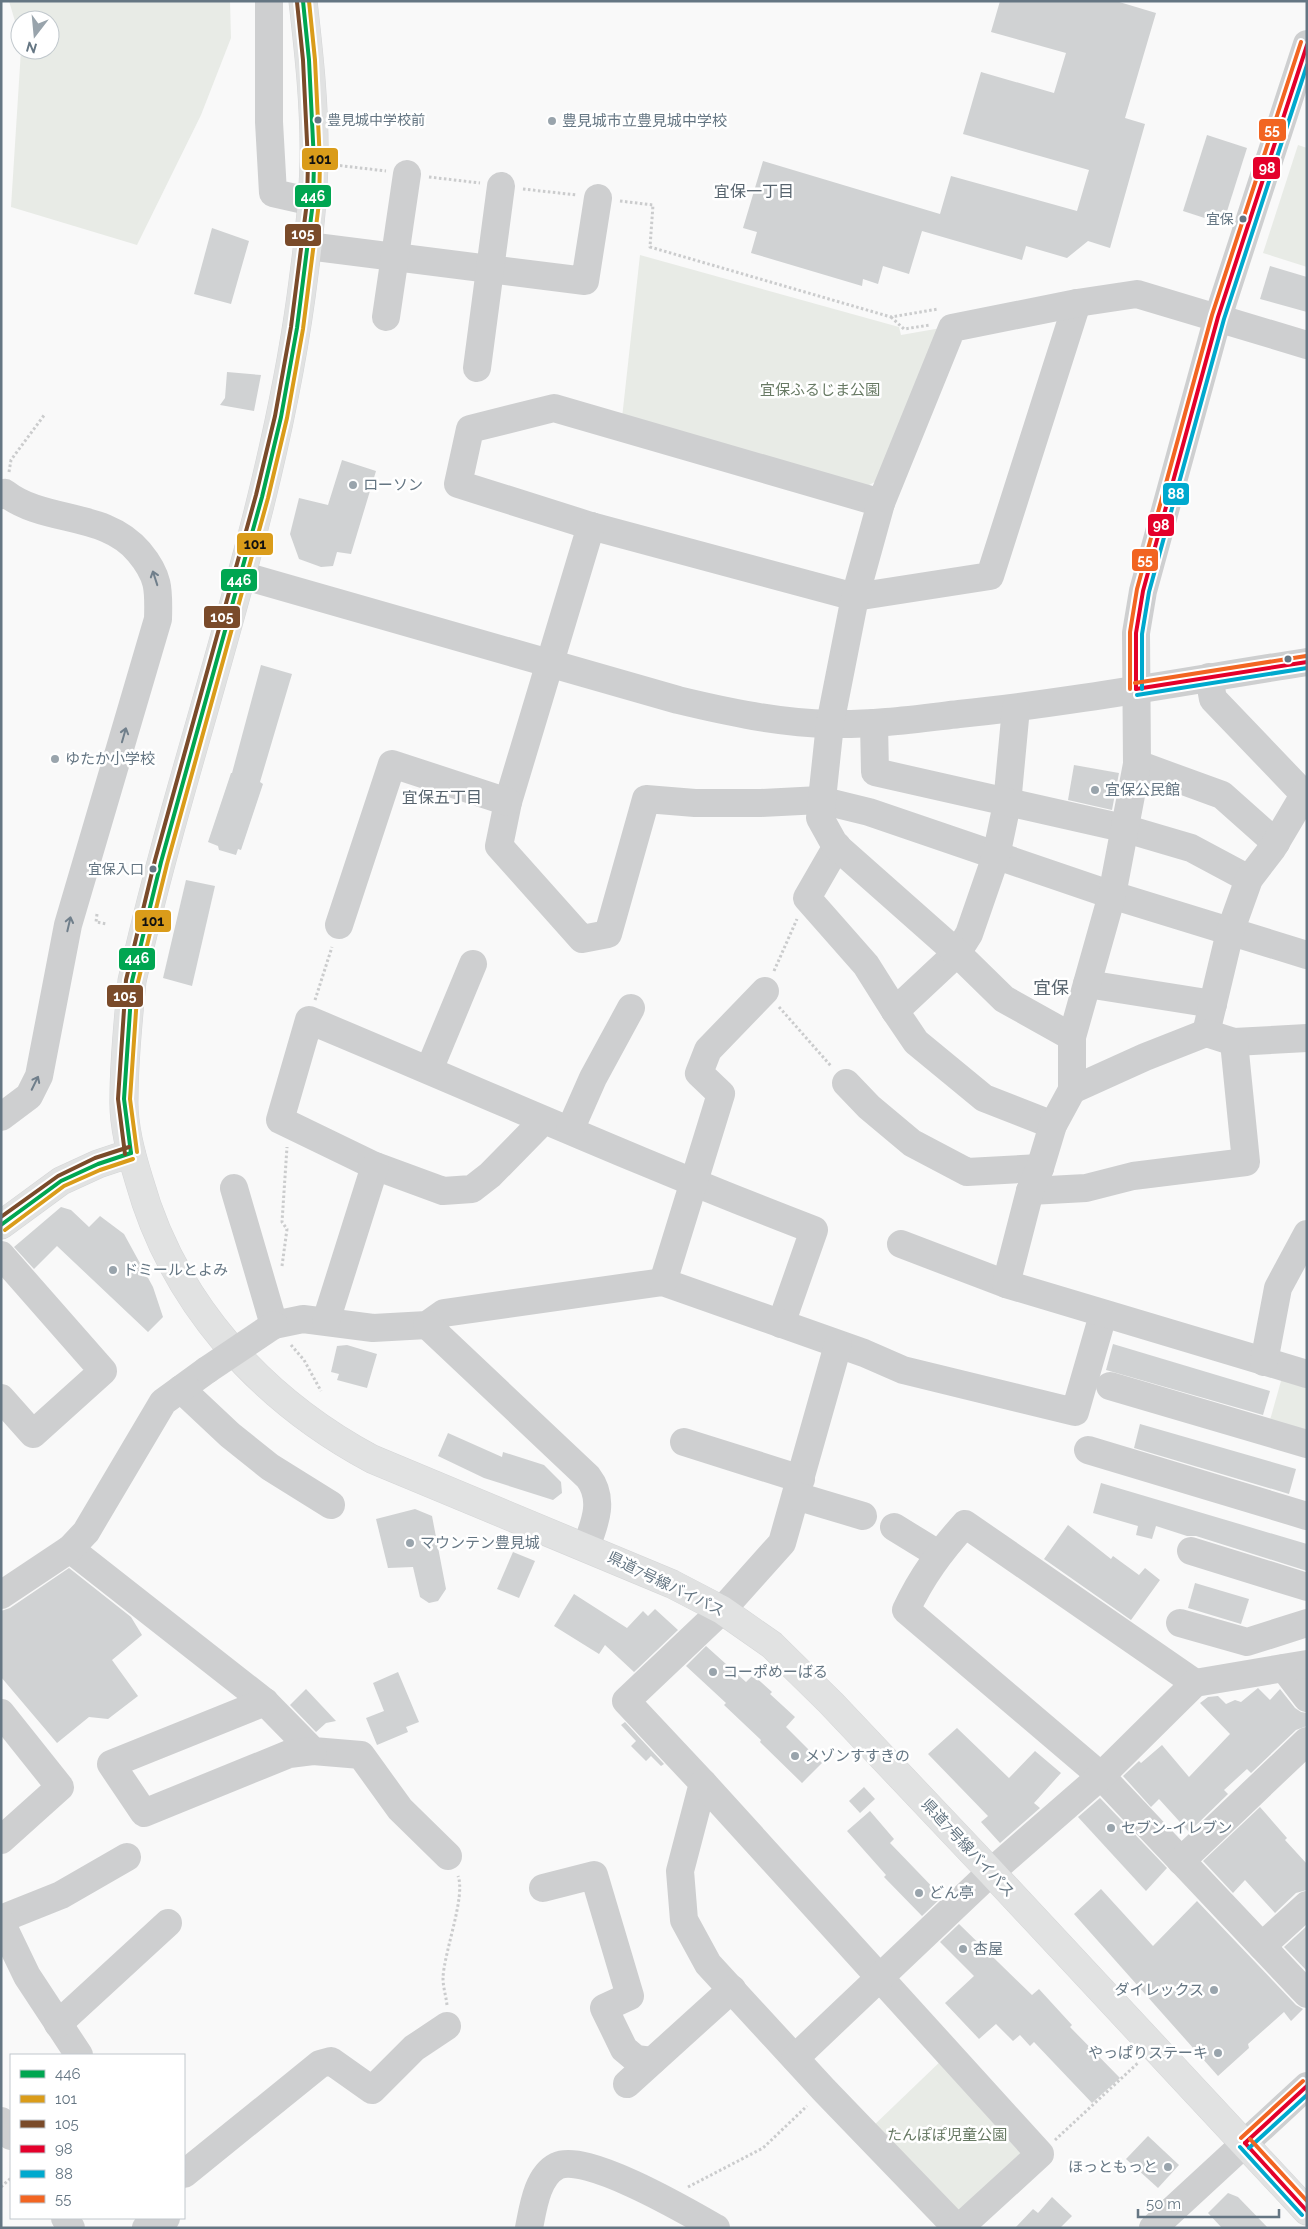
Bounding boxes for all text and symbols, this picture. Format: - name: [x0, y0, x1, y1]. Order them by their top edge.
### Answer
- north arrow: [10, 10, 60, 60]
- text: N: [24, 38, 39, 57]
- place label: 豊見城中学校前: [327, 112, 425, 128]
- place label: 豊見城市立豊見城中学校: [562, 112, 727, 130]
- marker: 豊見城中学校前: [313, 115, 323, 125]
- marker: 豊見城市立豊見城中学校: [546, 115, 558, 127]
- line badge: 55: [1258, 118, 1287, 142]
- text: 55: [1264, 122, 1280, 138]
- line badge: 101: [301, 147, 339, 171]
- text: 101: [309, 151, 331, 167]
- line badge: 98: [1252, 156, 1281, 180]
- text: 98: [1259, 160, 1275, 176]
- district label: 宜保一丁目: [714, 182, 794, 201]
- line badge: 446: [294, 184, 332, 208]
- text: 446: [301, 188, 325, 204]
- place label: 宜保: [1206, 211, 1234, 227]
- marker: 宜保: [1238, 214, 1248, 224]
- line badge: 105: [284, 223, 322, 247]
- text: 105: [291, 226, 315, 242]
- park label: 宜保ふるじま公園: [760, 381, 880, 399]
- place label: ローソン: [363, 476, 423, 494]
- marker: ローソン: [347, 479, 359, 491]
- line badge: 88: [1162, 482, 1190, 506]
- text: 88: [1168, 486, 1184, 502]
- line badge: 98: [1147, 513, 1175, 537]
- text: 98: [1153, 517, 1169, 533]
- line badge: 101: [236, 532, 274, 556]
- text: 101: [244, 536, 266, 552]
- line badge: 55: [1131, 548, 1159, 572]
- text: 55: [1137, 552, 1153, 568]
- line badge: 446: [220, 568, 258, 592]
- one-way arrow: [149, 570, 159, 586]
- text: 446: [227, 572, 251, 588]
- line badge: 105: [203, 605, 241, 629]
- text: 105: [210, 609, 234, 625]
- unlabelled marker: [1283, 654, 1293, 664]
- one-way arrow: [119, 727, 129, 743]
- place label: ゆたか小学校: [65, 750, 155, 768]
- marker: ゆたか小学校: [49, 753, 61, 765]
- place label: 宜保公民館: [1105, 781, 1180, 799]
- marker: 宜保公民館: [1089, 784, 1101, 796]
- district label: 宜保五丁目: [402, 788, 482, 807]
- place label: 宜保入口: [88, 861, 144, 877]
- marker: 宜保入口: [148, 864, 158, 874]
- line badge: 101: [134, 909, 172, 933]
- text: 101: [142, 913, 164, 929]
- one-way arrow: [65, 917, 74, 933]
- line badge: 446: [118, 947, 156, 971]
- text: 446: [125, 950, 149, 966]
- district label: 宜保: [1033, 977, 1069, 998]
- line badge: 105: [106, 984, 144, 1008]
- text: 105: [113, 988, 137, 1004]
- one-way arrow: [31, 1076, 40, 1091]
- place label: ドミールとよみ: [123, 1261, 228, 1279]
- marker: ドミールとよみ: [107, 1264, 119, 1276]
- place label: マウンテン豊見城: [420, 1534, 540, 1552]
- marker: マウンテン豊見城: [404, 1537, 416, 1549]
- street label: 県道7号線バイパス: [605, 1548, 727, 1620]
- place label: コーポめーばる: [723, 1663, 828, 1681]
- marker: コーポめーばる: [707, 1666, 719, 1678]
- place label: メゾンすすきの: [805, 1747, 910, 1765]
- marker: メゾンすすきの: [789, 1750, 801, 1762]
- street label: 県道7号線バイパス: [918, 1795, 1018, 1901]
- place label: セブン-イレブン: [1121, 1819, 1232, 1837]
- marker: セブン-イレブン: [1105, 1822, 1117, 1834]
- place label: どん亭: [929, 1884, 974, 1902]
- marker: どん亭: [913, 1887, 925, 1899]
- place label: 杏屋: [973, 1940, 1003, 1958]
- marker: 杏屋: [957, 1943, 969, 1955]
- place label: ダイレックス: [1114, 1981, 1204, 1999]
- marker: ダイレックス: [1208, 1984, 1220, 1996]
- place label: やっぱりステーキ: [1088, 2044, 1208, 2062]
- marker: やっぱりステーキ: [1212, 2047, 1224, 2059]
- legend: [10, 2054, 185, 2219]
- text: 446: [55, 2065, 80, 2083]
- text: 101: [55, 2090, 78, 2108]
- text: 105: [55, 2115, 79, 2133]
- park label: たんぽぽ児童公園: [887, 2126, 1007, 2144]
- text: 98: [55, 2140, 73, 2158]
- place label: ほっともっと: [1068, 2158, 1158, 2176]
- marker: ほっともっと: [1162, 2161, 1174, 2173]
- text: 88: [55, 2165, 73, 2183]
- scale bar: [1138, 2186, 1279, 2218]
- text: 55: [55, 2190, 71, 2208]
- text: 50 m: [1146, 2195, 1181, 2213]

